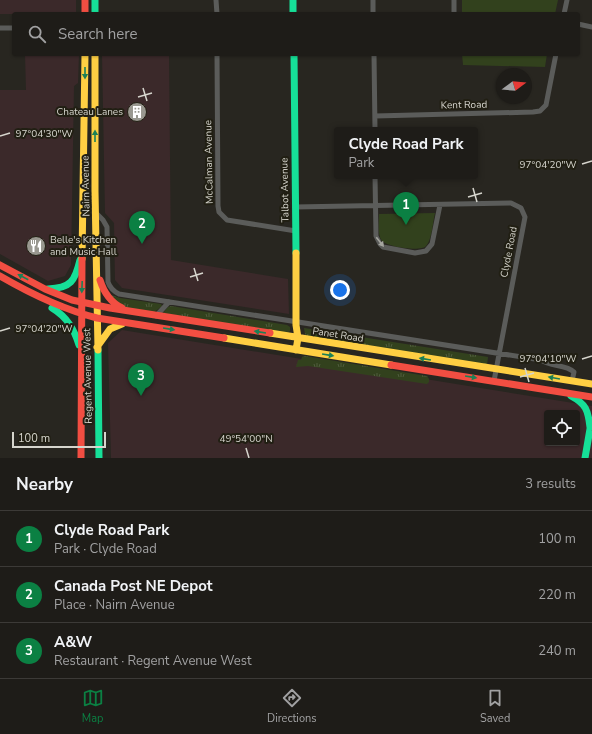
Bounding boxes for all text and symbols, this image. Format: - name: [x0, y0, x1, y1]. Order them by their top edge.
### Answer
- search box: [12, 12, 580, 56]
- icon: search: [26, 23, 48, 45]
- text: Search here: [58, 24, 138, 44]
- one-way arrow: [82, 67, 88, 80]
- north arrow: [496, 68, 532, 104]
- street label: Kent Road: [441, 98, 488, 112]
- building icon: Chateau Lanes: [126, 101, 148, 123]
- place label: Chateau Lanes: [57, 105, 123, 119]
- street label: McCalman Avenue: [201, 120, 217, 204]
- text: 97°04'30"W: [16, 127, 72, 141]
- popup: [334, 127, 478, 179]
- one-way arrow: [92, 129, 98, 142]
- text: Clyde Road Park: [348, 134, 464, 154]
- text: Park: [348, 154, 374, 172]
- street label: Nairn Avenue: [78, 155, 94, 217]
- street label: Talbot Avenue: [277, 157, 293, 223]
- text: 97°04'20"W: [520, 158, 576, 172]
- pin: 1: [393, 192, 419, 225]
- pin: 2: [129, 211, 155, 244]
- street label: Clyde Road: [497, 225, 521, 279]
- place label: Belle's Kitchen and Music Hall: [50, 233, 117, 259]
- restaurant icon: Belle's Kitchen and Music Hall: [25, 235, 47, 257]
- one-way arrow: [376, 237, 385, 247]
- one-way arrow: [17, 274, 28, 280]
- your location: [330, 280, 350, 300]
- one-way arrow: [79, 281, 85, 294]
- text: 97°04'20"W: [16, 322, 72, 336]
- street label: Panet Road: [311, 324, 365, 346]
- one-way arrow: [163, 327, 175, 333]
- street label: Regent Avenue West: [80, 328, 96, 424]
- one-way arrow: [254, 329, 266, 335]
- one-way arrow: [322, 352, 334, 358]
- text: 97°04'10"W: [520, 352, 576, 366]
- one-way arrow: [419, 355, 431, 361]
- pin: 3: [128, 363, 154, 396]
- one-way arrow: [464, 374, 477, 380]
- one-way arrow: [547, 375, 560, 381]
- map controls: [544, 410, 580, 446]
- button: locate: [544, 410, 580, 446]
- scale bar: [12, 430, 106, 449]
- text: 100 m: [18, 431, 50, 446]
- text: 49°54'00"N: [219, 432, 273, 446]
- text: Nearby: [16, 473, 73, 496]
- text: 3 results: [525, 475, 576, 493]
- text: Clyde Road Park: [54, 520, 169, 540]
- text: 1: [25, 530, 33, 548]
- text: 100 m: [538, 530, 576, 548]
- text: Park · Clyde Road: [54, 540, 157, 558]
- text: Canada Post NE Depot: [54, 576, 213, 596]
- text: 2: [25, 586, 33, 604]
- text: 220 m: [538, 586, 576, 604]
- text: Place · Nairn Avenue: [54, 596, 175, 614]
- text: A&W: [54, 632, 92, 652]
- text: 3: [25, 642, 33, 660]
- text: 240 m: [538, 642, 576, 660]
- text: Restaurant · Regent Avenue West: [54, 652, 252, 670]
- tab: Map: [82, 687, 104, 726]
- tab: Directions: [267, 687, 317, 726]
- tab: Saved: [480, 687, 510, 726]

